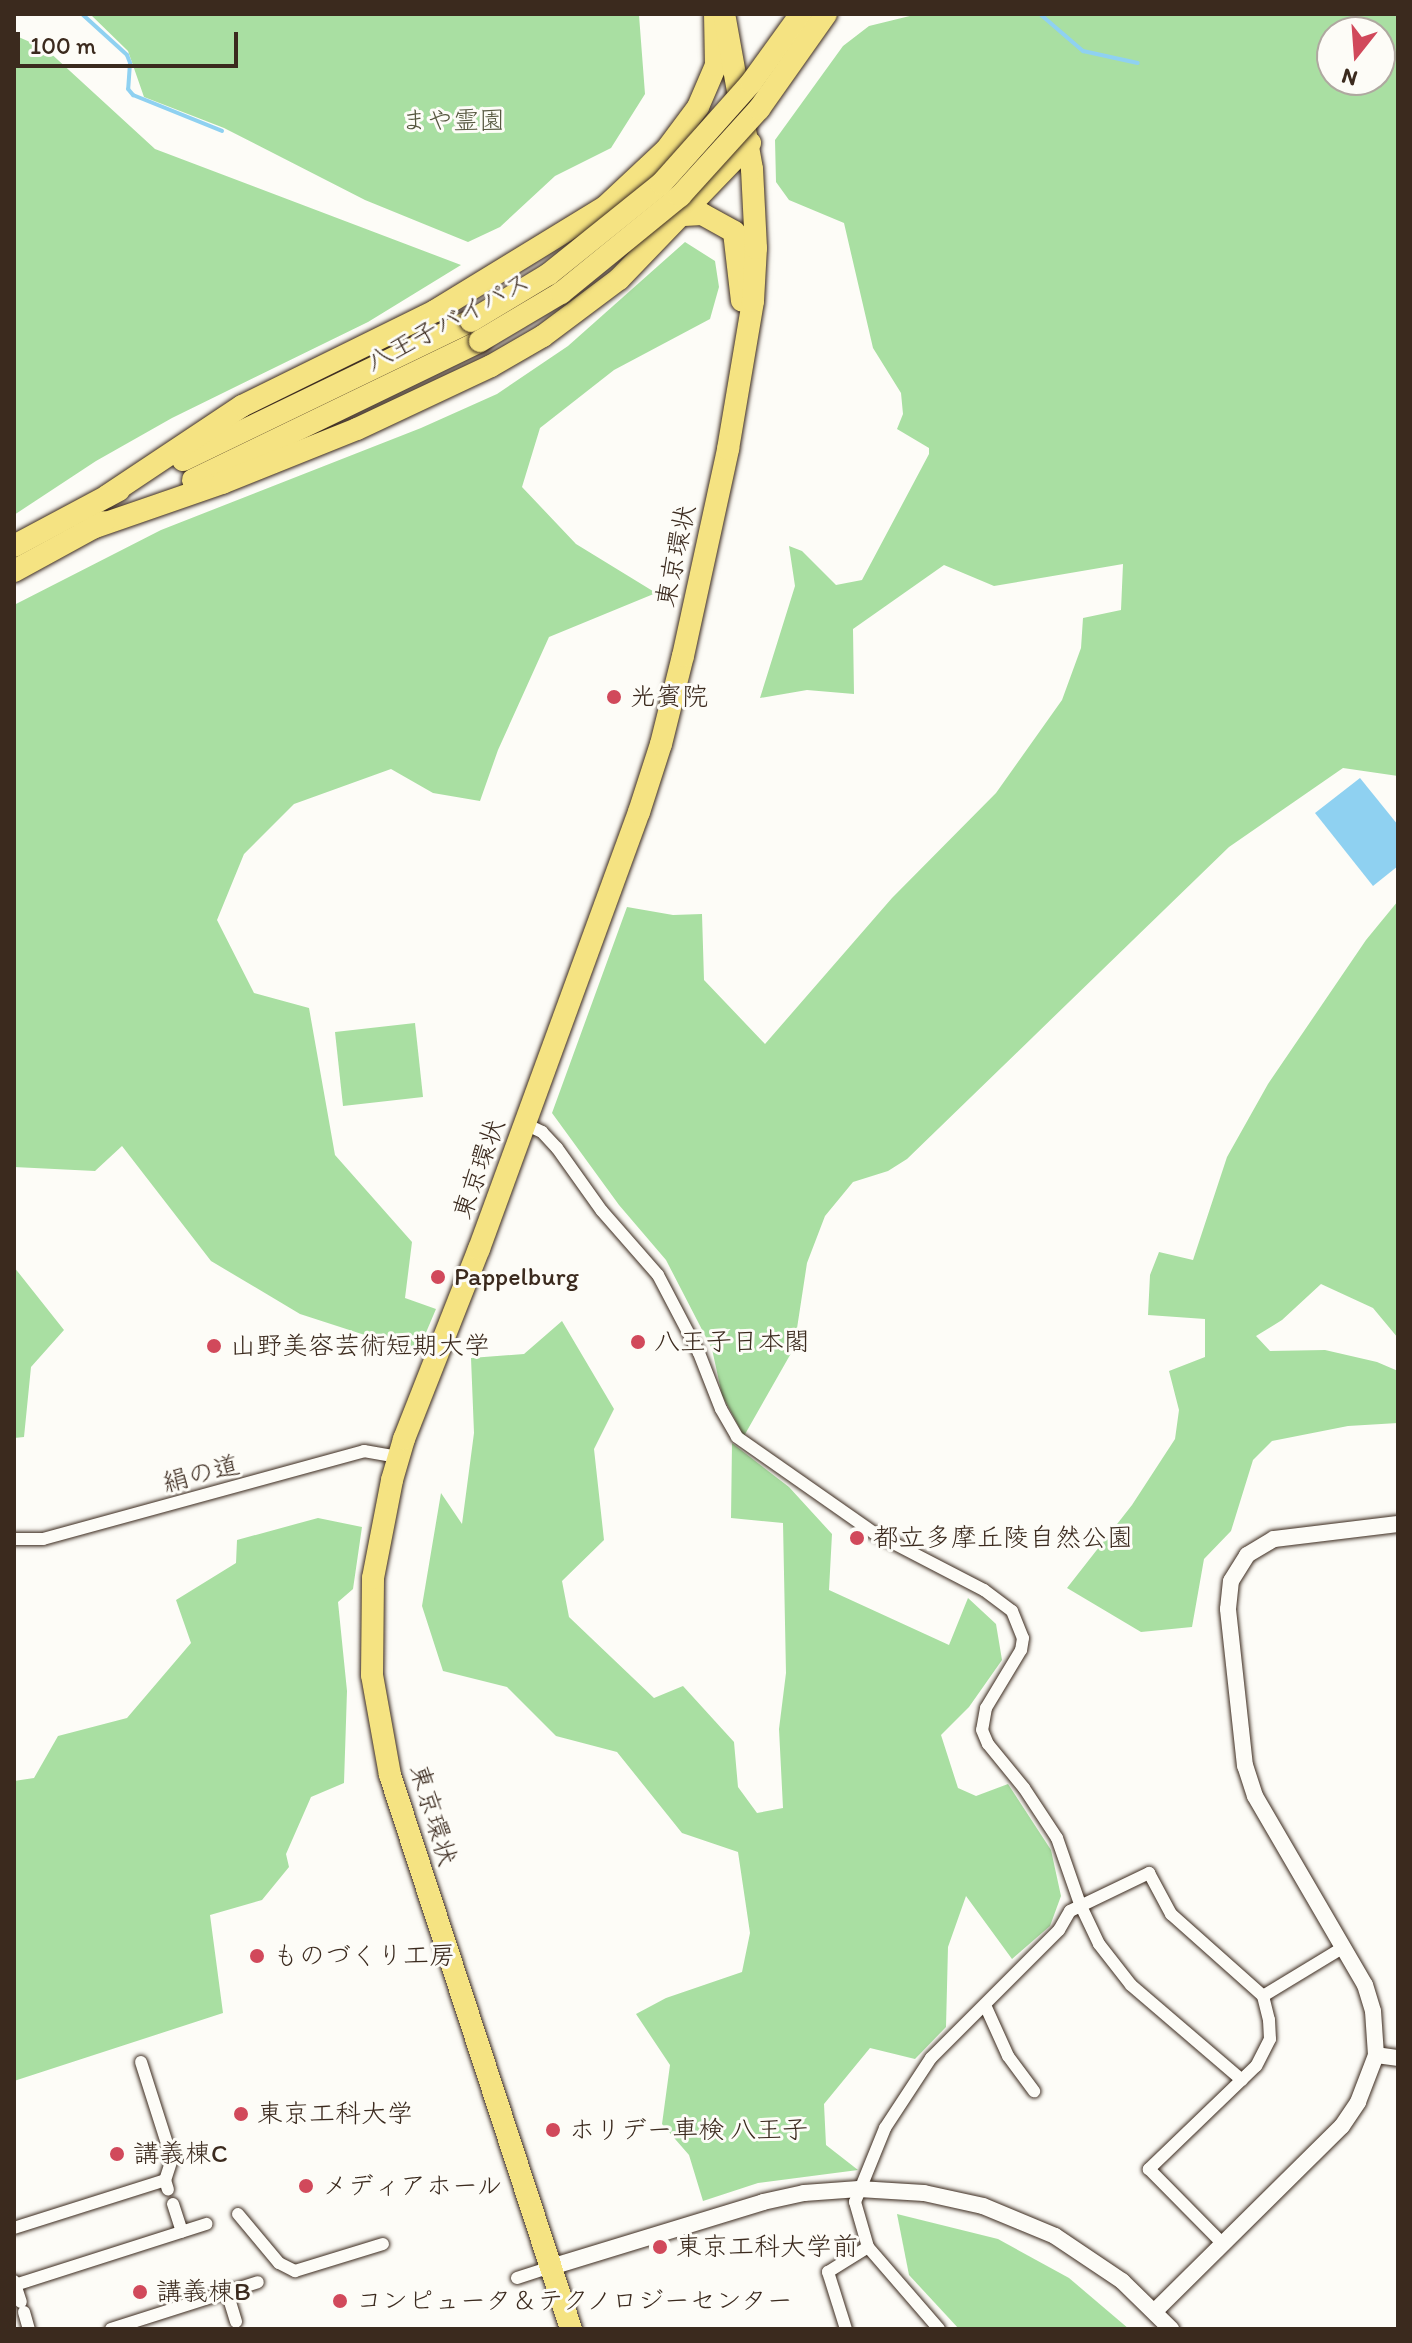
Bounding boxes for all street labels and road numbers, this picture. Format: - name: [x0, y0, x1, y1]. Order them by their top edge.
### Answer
- street label: 八王子バイパス: [360, 266, 536, 378]
- street label: 東京環状: [650, 502, 702, 610]
- street label: 東京環状: [447, 1115, 511, 1223]
- street label: 絹の道: [159, 1449, 243, 1499]
- street label: 東京環状: [403, 1761, 463, 1869]

